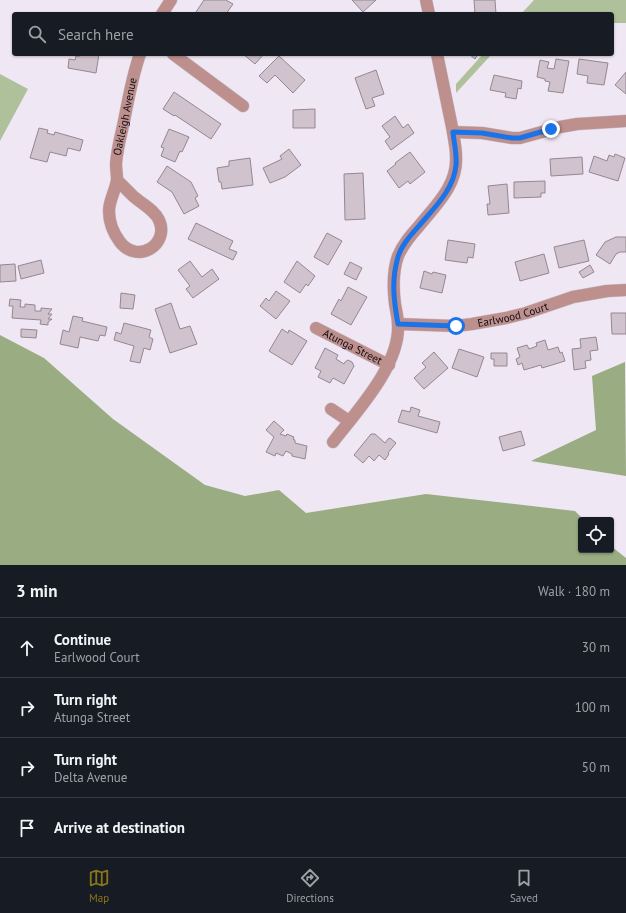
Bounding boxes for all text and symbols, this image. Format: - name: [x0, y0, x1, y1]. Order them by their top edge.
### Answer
- search box: [12, 12, 614, 56]
- icon: search: [26, 23, 48, 45]
- text: Search here: [58, 25, 134, 44]
- street label: Oakleigh Avenue: [110, 76, 140, 156]
- route end: [542, 120, 560, 138]
- street label: Earlwood Court: [476, 299, 550, 330]
- route start: [447, 317, 465, 335]
- street label: Atunga Street: [321, 326, 385, 367]
- map controls: [578, 517, 614, 553]
- button: locate: [578, 517, 614, 553]
- text: 3 min: [16, 580, 57, 602]
- text: Walk · 180 m: [538, 583, 610, 600]
- text: Continue: [54, 630, 111, 649]
- icon: ahead: [16, 637, 38, 659]
- text: 30 m: [582, 639, 610, 656]
- text: Earlwood Court: [54, 649, 140, 666]
- text: Turn right: [54, 690, 117, 709]
- icon: right: [16, 697, 38, 719]
- text: 100 m: [575, 699, 610, 716]
- text: Atunga Street: [54, 709, 130, 726]
- text: Turn right: [54, 750, 117, 769]
- icon: right: [16, 757, 38, 779]
- text: 50 m: [582, 759, 610, 776]
- text: Delta Avenue: [54, 769, 127, 786]
- icon: arrive: [16, 817, 38, 839]
- text: Arrive at destination: [54, 818, 185, 837]
- tab: Map: [88, 867, 110, 905]
- tab: Directions: [286, 867, 334, 905]
- tab: Saved: [510, 867, 538, 905]

